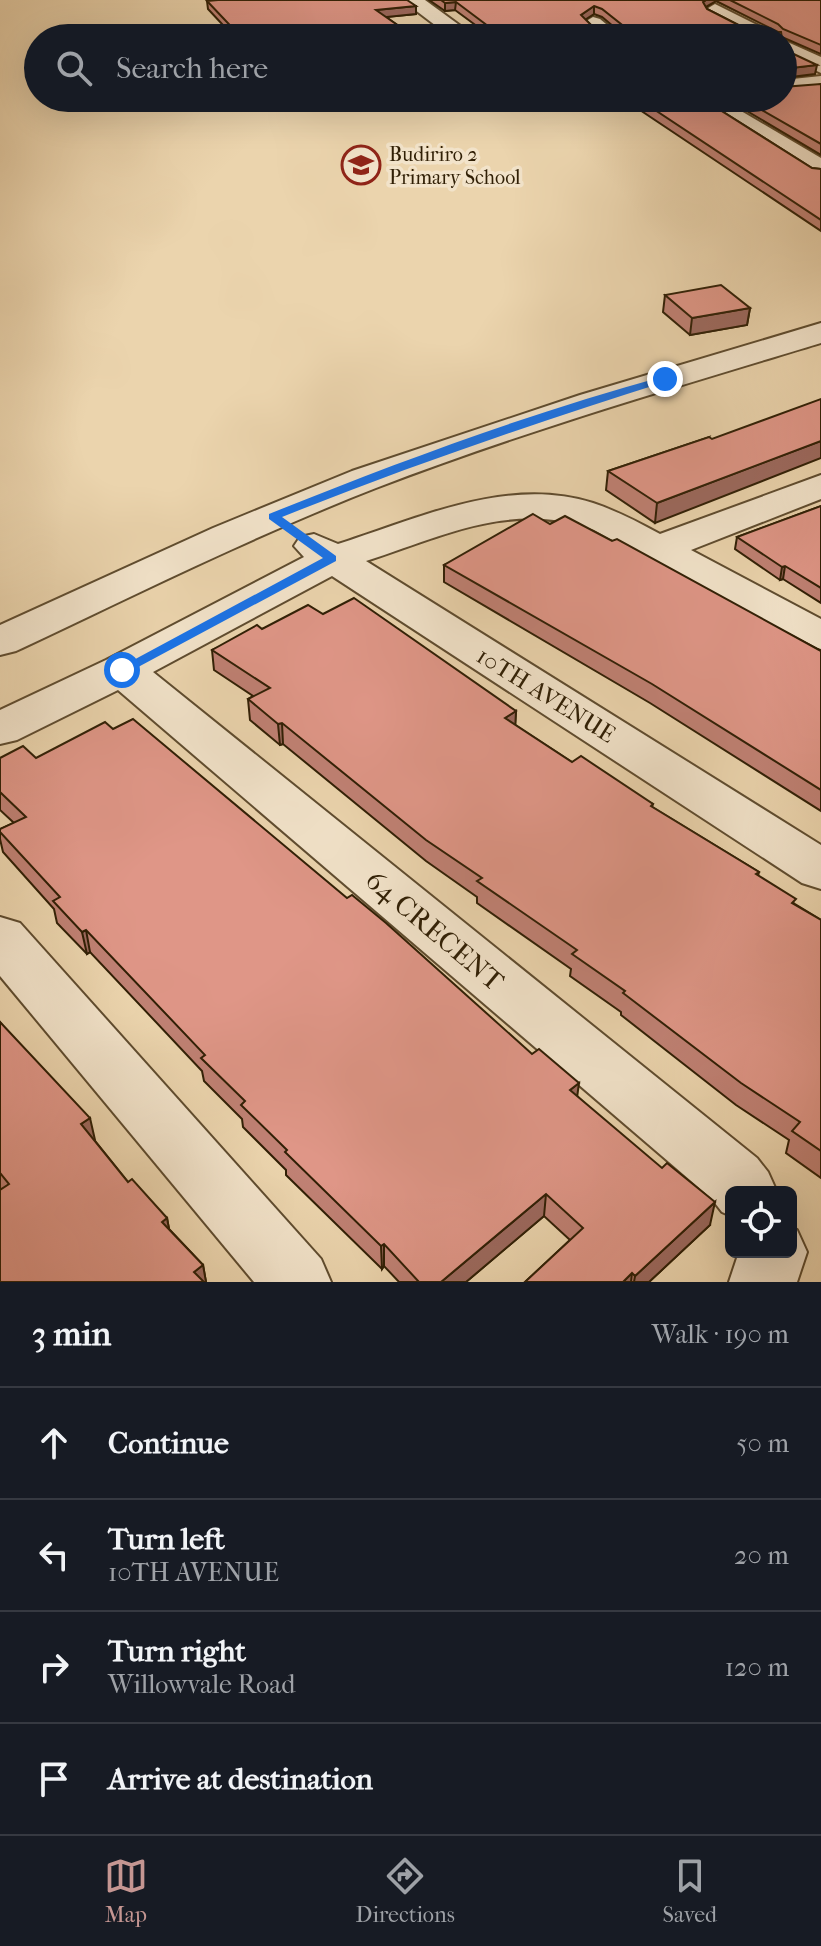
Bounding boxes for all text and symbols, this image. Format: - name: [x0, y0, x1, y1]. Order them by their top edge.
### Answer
- search box: [24, 24, 797, 112]
- icon: search: [52, 46, 96, 90]
- text: Search here: [116, 51, 268, 86]
- place label: Budiriro 2 Primary School: [389, 143, 521, 189]
- school or university icon: Budiriro 2 Primary School: [340, 144, 382, 186]
- route end: [647, 361, 683, 397]
- street label: 10TH AVENUE: [472, 641, 620, 749]
- route start: [104, 652, 140, 688]
- street label: 64 CRECENT: [359, 863, 511, 998]
- map controls: [725, 1186, 797, 1258]
- button: locate: [725, 1186, 797, 1258]
- text: 3 min: [32, 1314, 111, 1354]
- text: Walk · 190 m: [652, 1319, 789, 1350]
- icon: ahead: [32, 1421, 76, 1465]
- text: Continue: [108, 1426, 229, 1461]
- text: 50 m: [736, 1428, 789, 1459]
- text: Turn left: [108, 1522, 225, 1557]
- icon: left: [32, 1533, 76, 1577]
- text: 20 m: [734, 1540, 789, 1571]
- text: 10TH AVENUE: [108, 1557, 279, 1588]
- text: Turn right: [108, 1634, 246, 1669]
- icon: right: [32, 1645, 76, 1689]
- text: 120 m: [725, 1652, 789, 1683]
- text: Willowvale Road: [108, 1669, 295, 1700]
- icon: arrive: [32, 1757, 76, 1801]
- text: Arrive at destination: [108, 1762, 373, 1797]
- tab: Map: [104, 1854, 148, 1928]
- tab: Directions: [356, 1854, 455, 1928]
- tab: Saved: [663, 1854, 717, 1928]

